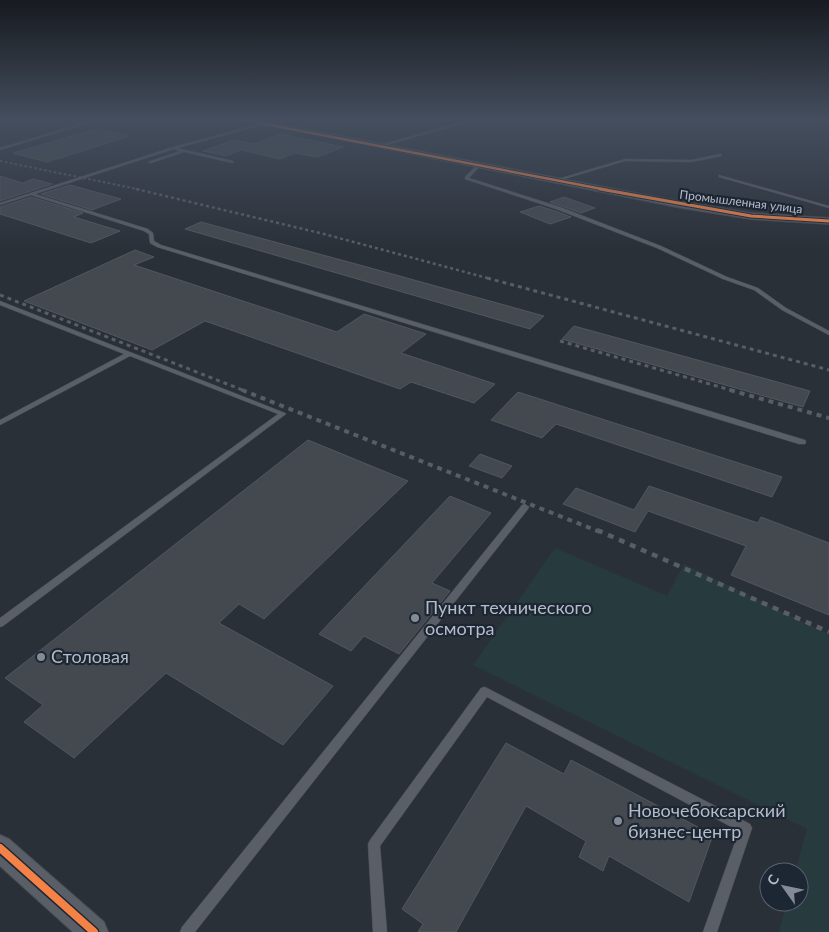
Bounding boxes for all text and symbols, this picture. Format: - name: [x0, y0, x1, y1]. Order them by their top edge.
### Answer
- street label: Промышленная улица: [679, 187, 803, 216]
- place label: Пункт технического осмотра: [425, 596, 592, 639]
- marker: Пункт технического осмотра: [409, 612, 421, 624]
- place label: Столовая: [51, 645, 129, 667]
- marker: Столовая: [35, 651, 47, 663]
- place label: Новочебоксарский бизнес-центр: [628, 799, 786, 842]
- marker: Новочебоксарский бизнес-центр: [612, 815, 624, 827]
- north arrow: [759, 862, 809, 912]
- text: С: [763, 871, 783, 888]

